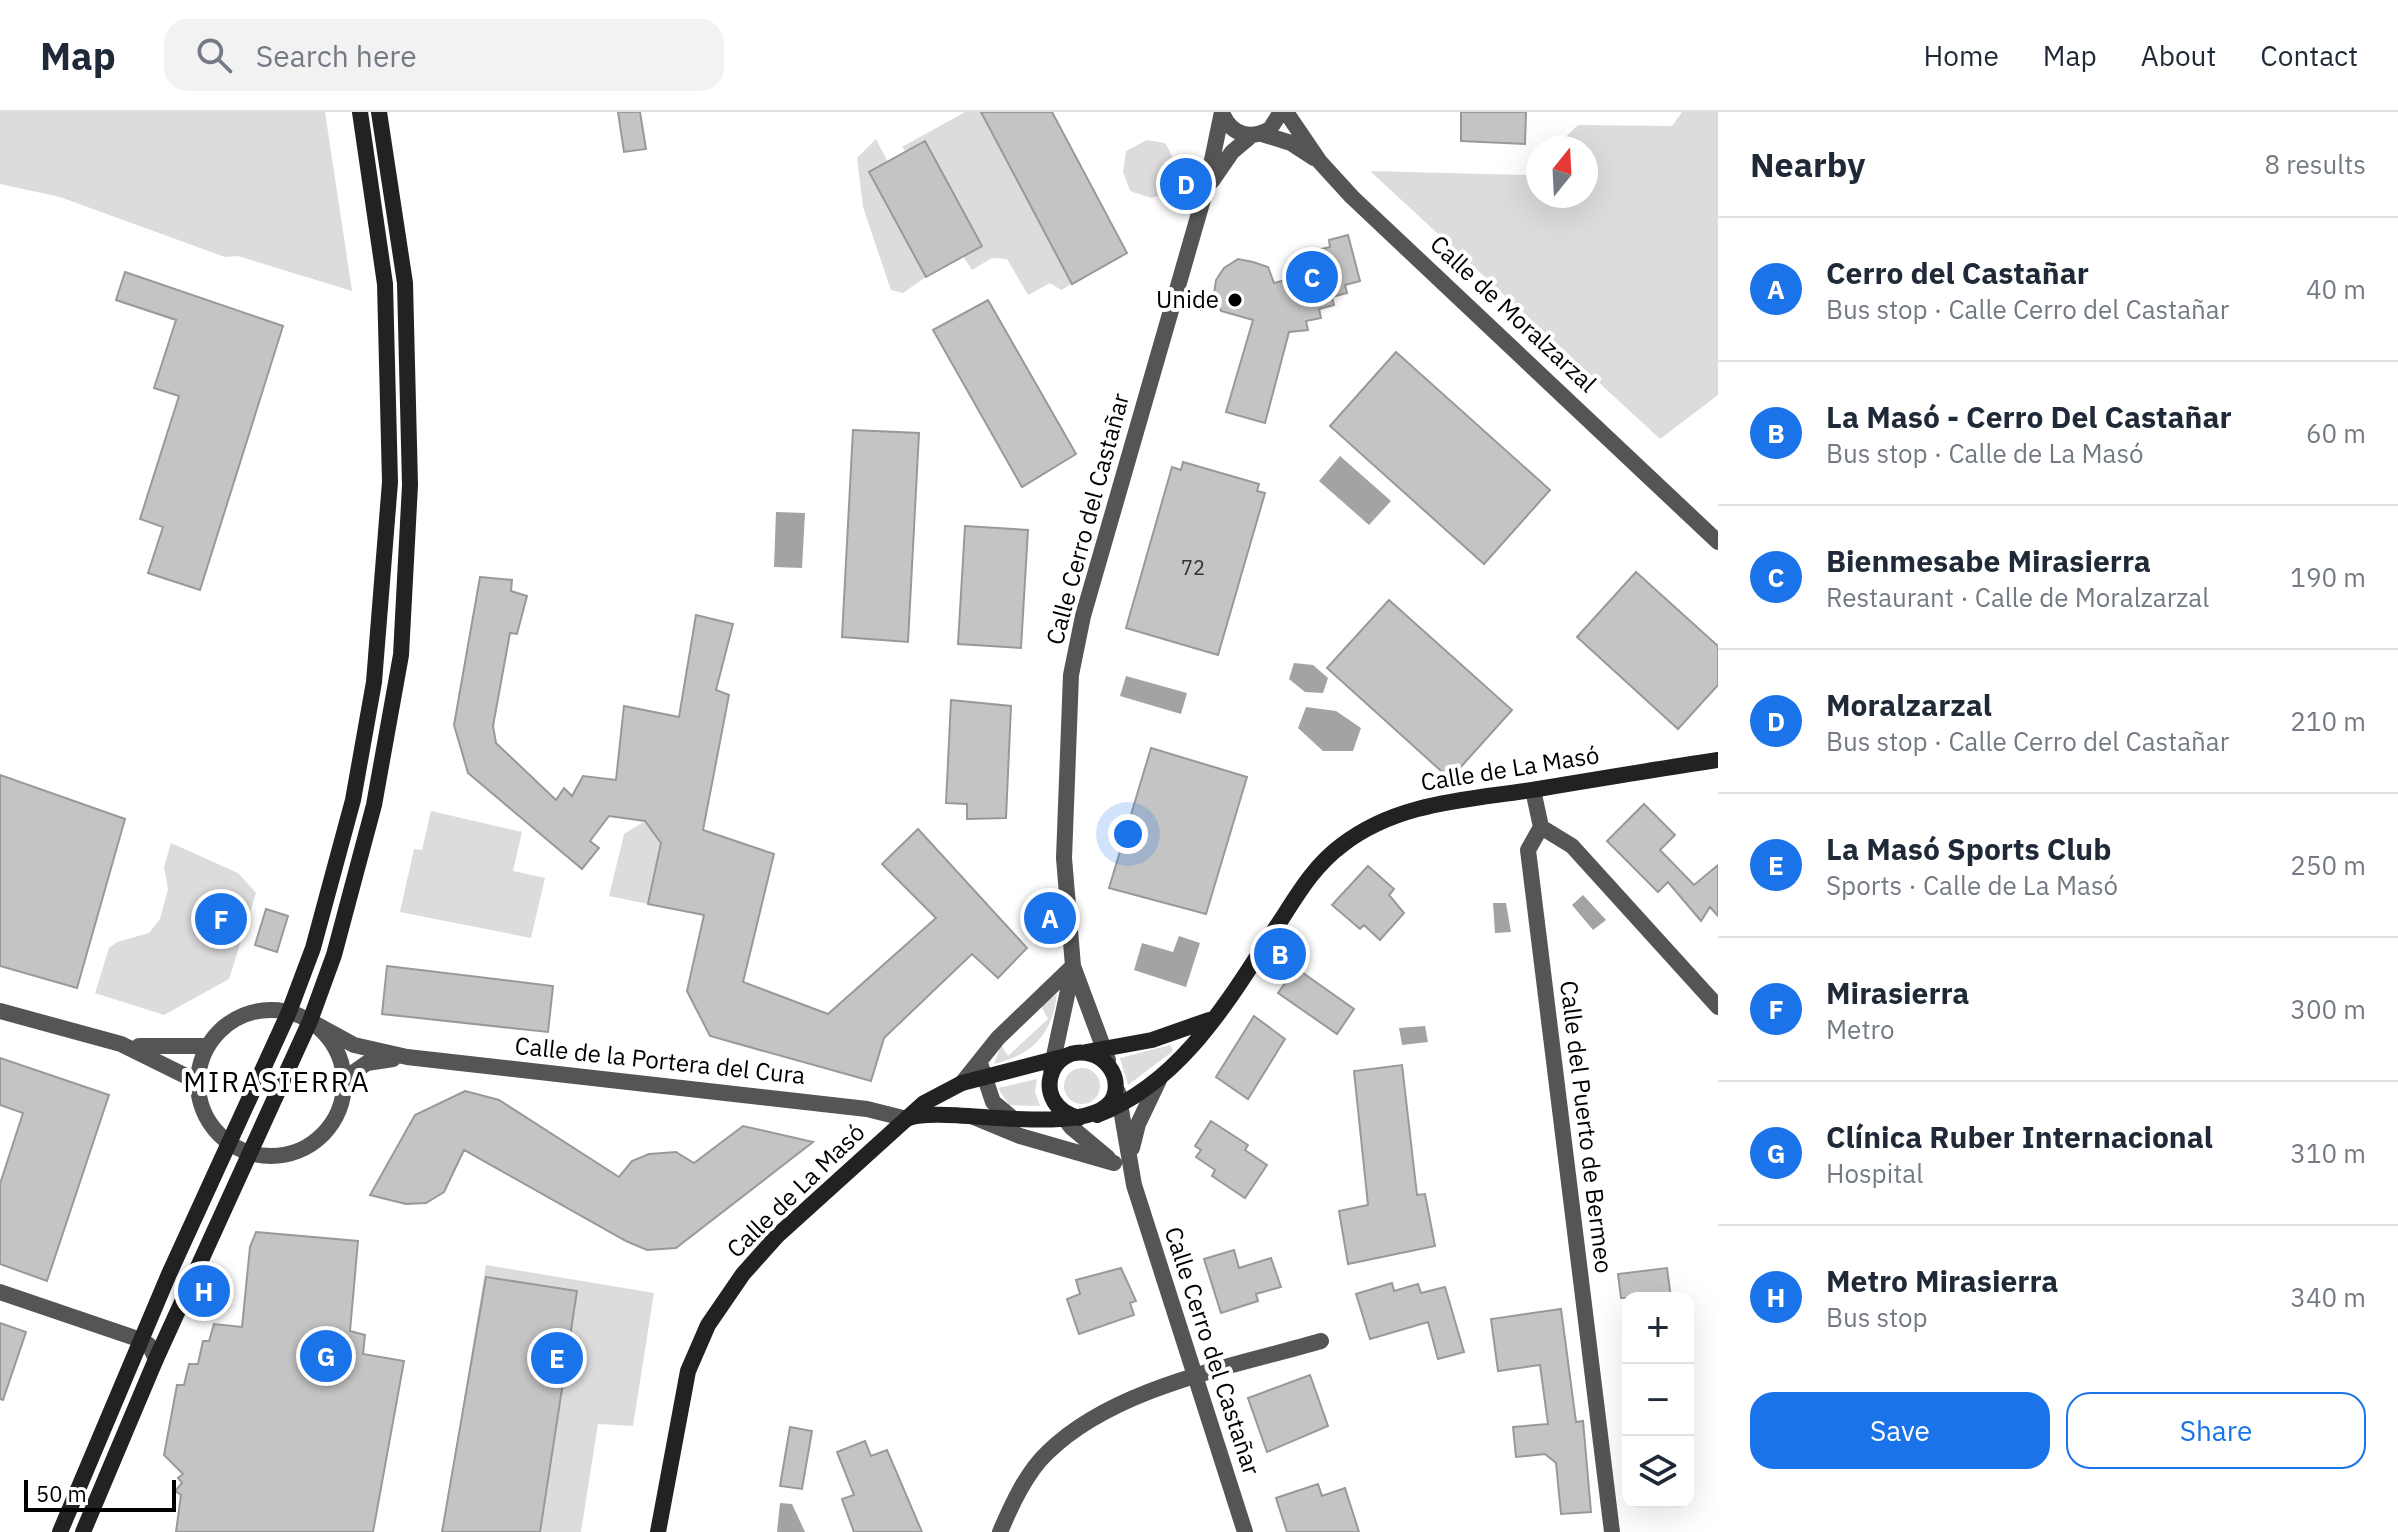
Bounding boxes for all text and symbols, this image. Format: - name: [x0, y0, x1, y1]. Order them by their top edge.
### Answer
- search box: [164, 19, 724, 91]
- text: Map: [40, 31, 116, 80]
- icon: search: [192, 33, 236, 77]
- text: Search here: [256, 36, 417, 75]
- text: Home: [1923, 37, 1999, 74]
- text: Map: [2043, 37, 2097, 74]
- text: About: [2141, 37, 2216, 74]
- text: Contact: [2260, 37, 2358, 74]
- north arrow: [1526, 136, 1598, 208]
- text: Nearby: [1750, 142, 1865, 186]
- text: 8 results: [2264, 147, 2366, 181]
- pin: D: [1160, 154, 1212, 214]
- street label: Calle de Moralzarzal: [1424, 228, 1604, 399]
- pin: C: [1286, 247, 1338, 307]
- text: Cerro del Castañar: [1826, 253, 2089, 292]
- text: A: [1767, 272, 1785, 306]
- text: 40 m: [2306, 272, 2366, 306]
- place label: Unide: [1156, 283, 1219, 315]
- marker: Unide: [1226, 291, 1244, 309]
- text: Bus stop · Calle Cerro del Castañar: [1826, 292, 2229, 326]
- street label: Calle Cerro del Castañar: [1038, 389, 1136, 648]
- text: La Masó - Cerro Del Castañar: [1826, 397, 2232, 436]
- text: B: [1767, 416, 1785, 450]
- text: 60 m: [2306, 416, 2366, 450]
- text: Bus stop · Calle de La Masó: [1826, 436, 2144, 470]
- text: Bienmesabe Mirasierra: [1826, 541, 2151, 580]
- house number: 72: [1181, 554, 1205, 581]
- text: C: [1768, 560, 1784, 594]
- text: 190 m: [2290, 560, 2366, 594]
- text: Restaurant · Calle de Moralzarzal: [1826, 580, 2209, 614]
- text: Moralzarzal: [1826, 685, 1992, 724]
- text: D: [1767, 704, 1785, 738]
- text: 210 m: [2290, 704, 2366, 738]
- text: Bus stop · Calle Cerro del Castañar: [1826, 724, 2229, 758]
- street label: Calle de La Masó: [1418, 738, 1601, 798]
- your location: [1108, 814, 1148, 854]
- text: La Masó Sports Club: [1826, 829, 2111, 868]
- text: E: [1768, 848, 1784, 882]
- text: 250 m: [2290, 848, 2366, 882]
- text: Sports · Calle de La Masó: [1826, 868, 2118, 902]
- pin: A: [1024, 888, 1076, 948]
- pin: F: [195, 889, 247, 949]
- pin: B: [1254, 924, 1306, 984]
- text: Mirasierra: [1826, 973, 1969, 1012]
- street label: Calle del Puerto de Bermeo: [1553, 979, 1621, 1275]
- text: F: [1768, 992, 1784, 1026]
- text: 300 m: [2290, 992, 2366, 1026]
- text: Metro: [1826, 1012, 1894, 1046]
- street label: Calle de la Portera del Cura: [513, 1029, 807, 1091]
- district label: MIRASIERRA: [183, 1063, 371, 1100]
- street label: Calle de La Masó: [719, 1116, 871, 1264]
- text: Clínica Ruber Internacional: [1826, 1117, 2213, 1156]
- text: G: [1767, 1136, 1785, 1170]
- text: 310 m: [2290, 1136, 2366, 1170]
- text: Hospital: [1826, 1156, 1923, 1190]
- street label: Calle Cerro del Castañar: [1158, 1222, 1268, 1479]
- pin: H: [178, 1261, 230, 1321]
- text: Metro Mirasierra: [1826, 1261, 2058, 1300]
- text: H: [1767, 1280, 1785, 1314]
- text: 340 m: [2290, 1280, 2366, 1314]
- map controls: [1622, 1292, 1694, 1508]
- button: +: [1622, 1292, 1694, 1364]
- text: Bus stop: [1826, 1300, 1928, 1334]
- pin: G: [300, 1326, 352, 1386]
- pin: E: [531, 1328, 583, 1388]
- button: −: [1622, 1364, 1694, 1436]
- button: Save: [1750, 1392, 2050, 1469]
- button: Share: [2066, 1392, 2366, 1469]
- button: layers: [1622, 1436, 1694, 1508]
- scale bar: [24, 1476, 176, 1512]
- text: 50 m: [36, 1479, 87, 1508]

